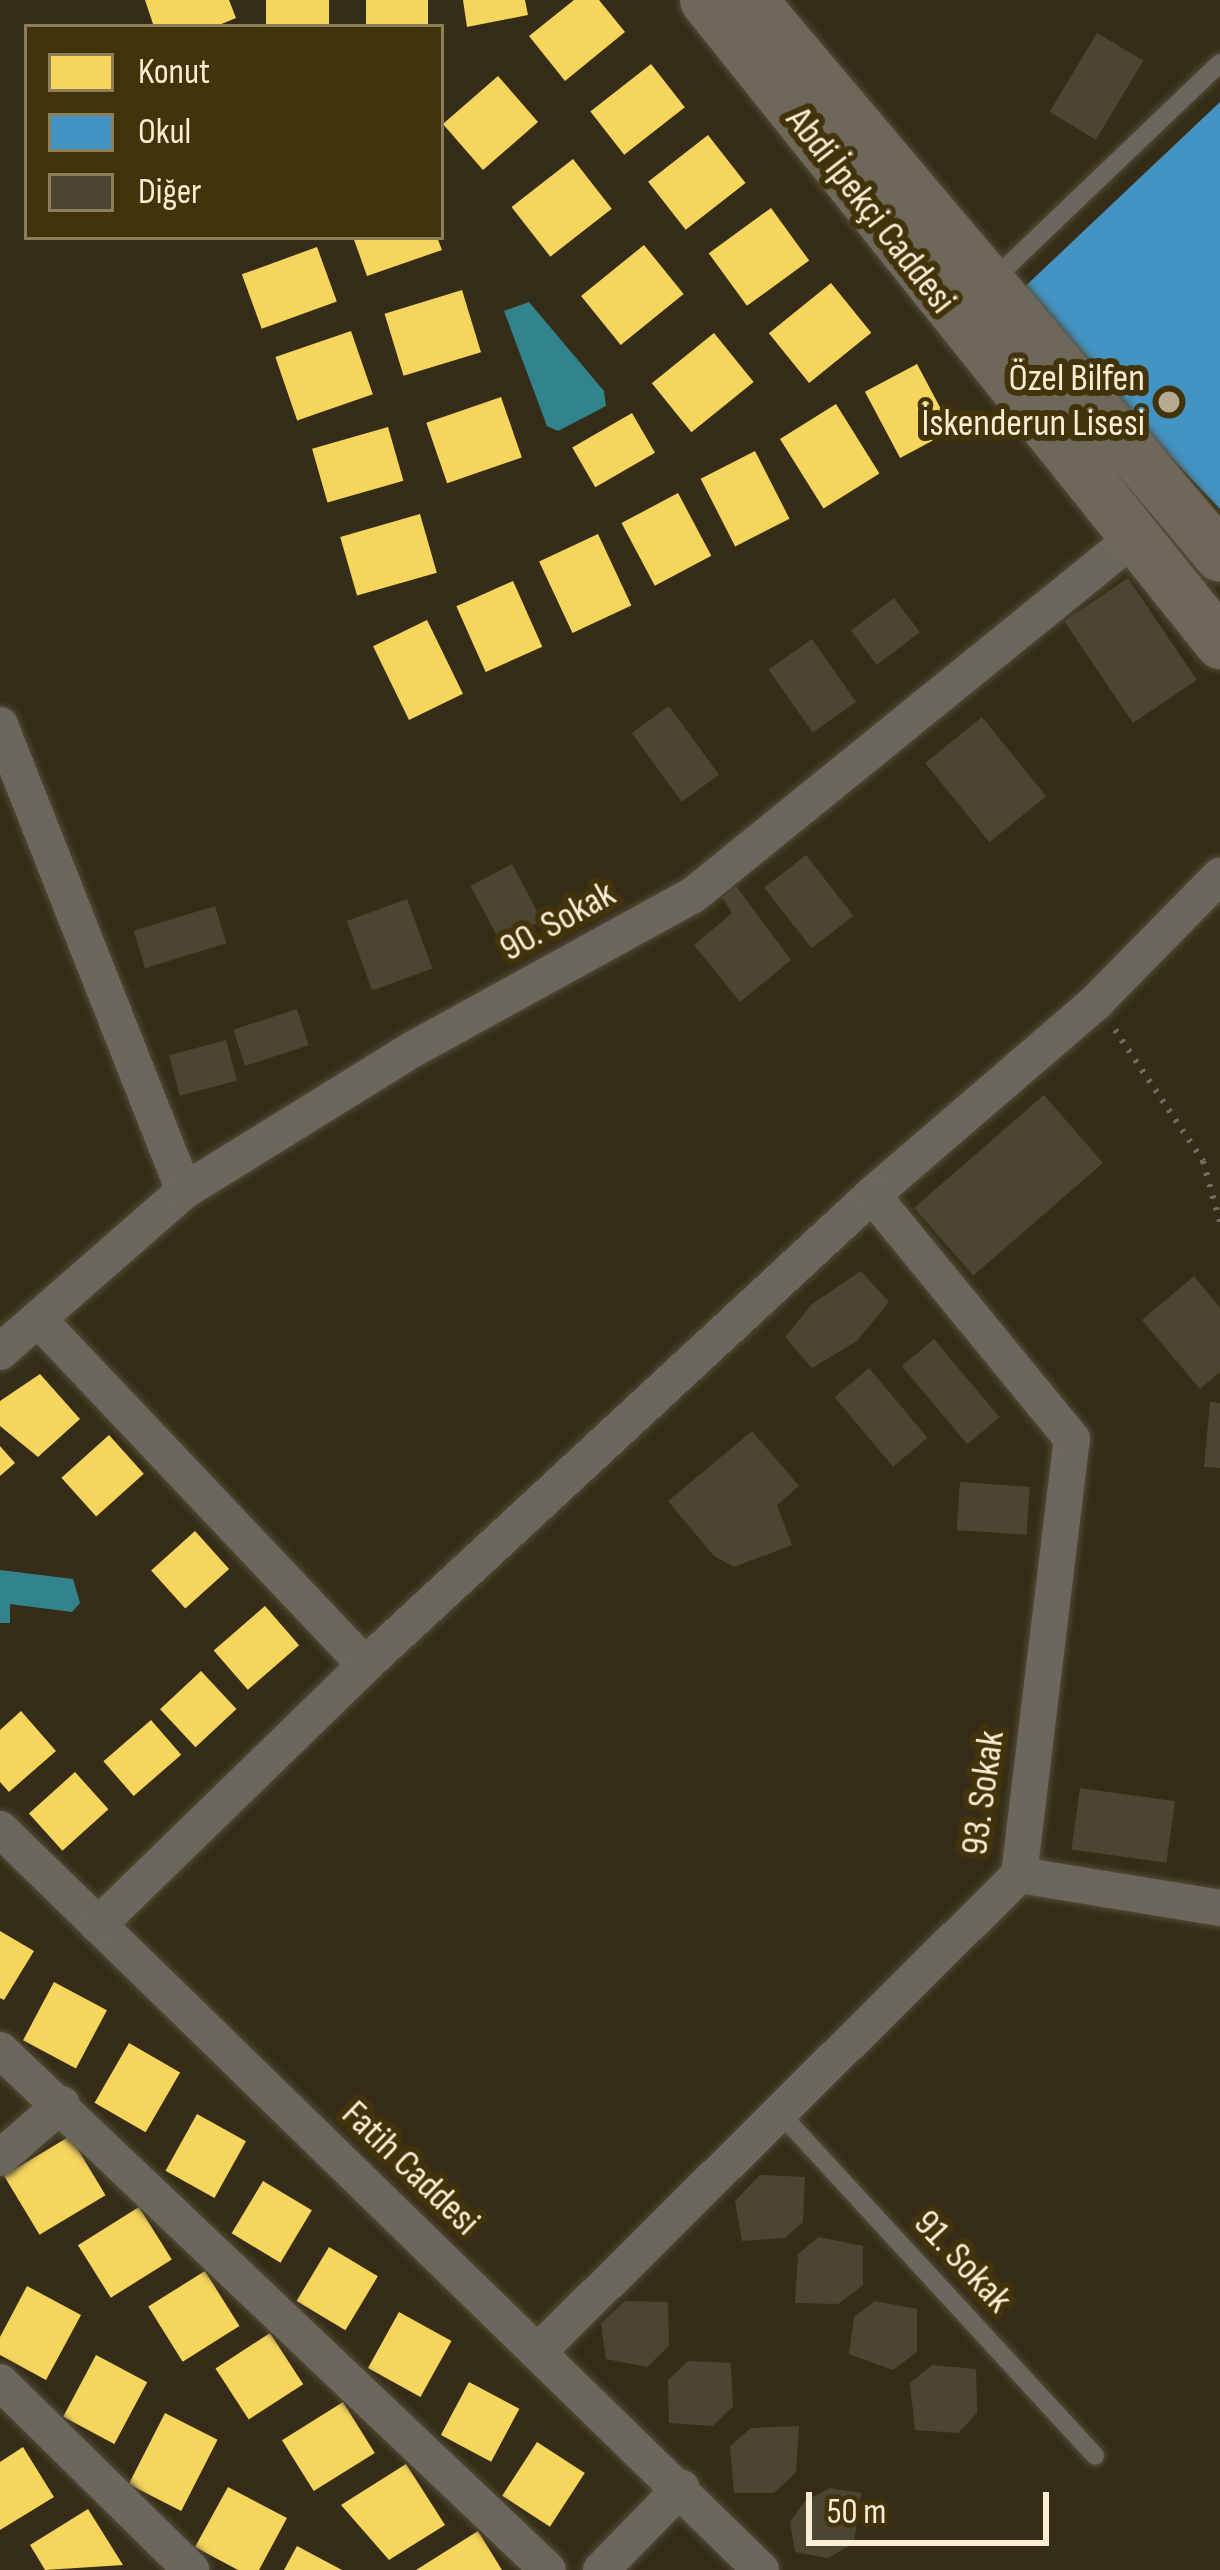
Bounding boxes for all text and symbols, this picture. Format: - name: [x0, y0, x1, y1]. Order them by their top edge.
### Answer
- legend: [24, 24, 444, 240]
- text: Konut: [138, 51, 210, 94]
- street label: Abdi İpekçi Caddesi: [775, 99, 965, 323]
- text: Okul: [138, 111, 191, 154]
- text: Diğer: [138, 171, 201, 214]
- place label: Özel Bilfen İskenderun Lisesi: [922, 357, 1145, 448]
- marker: Özel Bilfen İskenderun Lisesi: [1156, 389, 1182, 415]
- street label: 90. Sokak: [492, 871, 624, 973]
- street label: 93. Sokak: [952, 1728, 1016, 1858]
- street label: Fatih Caddesi: [331, 2092, 489, 2246]
- street label: 91. Sokak: [903, 2201, 1021, 2323]
- scale bar: [812, 2468, 1055, 2542]
- text: 50 m: [827, 2491, 886, 2534]

